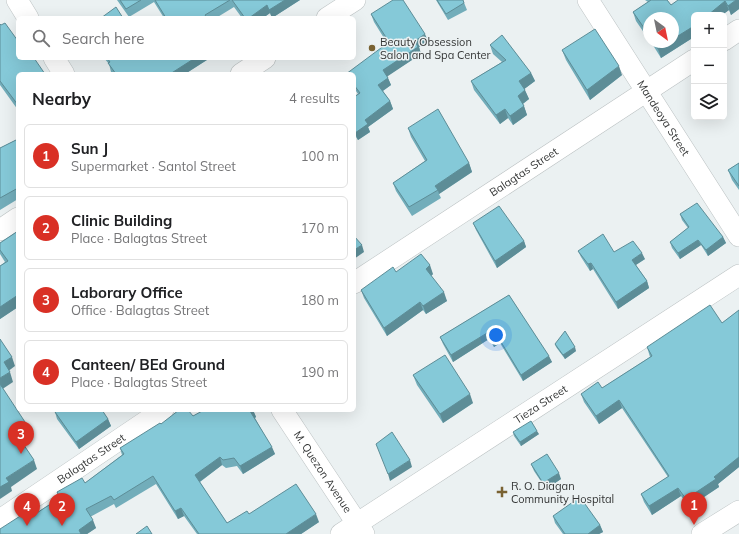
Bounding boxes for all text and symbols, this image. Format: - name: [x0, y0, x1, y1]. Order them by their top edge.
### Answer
- north arrow: [643, 12, 679, 48]
- map controls: [691, 12, 727, 120]
- button: +: [691, 12, 727, 48]
- search box: [16, 16, 356, 60]
- icon: search: [30, 27, 52, 49]
- text: Search here: [62, 29, 144, 48]
- place label: Beauty Obsession Salon and Spa Center: [380, 35, 490, 62]
- marker: Beauty Obsession Salon and Spa Center: [367, 43, 377, 53]
- button: −: [691, 48, 727, 84]
- street label: Mandeoya Street: [634, 78, 693, 158]
- button: layers: [691, 84, 727, 120]
- text: Nearby: [32, 88, 91, 109]
- text: 4 results: [289, 90, 340, 106]
- text: Sun J: [71, 139, 108, 158]
- street label: Balagtas Street: [487, 144, 561, 199]
- text: 1: [42, 148, 50, 164]
- text: 100 m: [301, 148, 339, 164]
- text: Supermarket · Santol Street: [71, 158, 236, 174]
- text: Clinic Building: [71, 211, 172, 230]
- text: 2: [42, 220, 50, 236]
- text: 170 m: [301, 220, 339, 236]
- text: Place · Balagtas Street: [71, 230, 207, 246]
- text: Laborary Office: [71, 283, 183, 302]
- text: 3: [42, 292, 50, 308]
- text: 180 m: [301, 292, 339, 308]
- text: Office · Balagtas Street: [71, 302, 209, 318]
- your location: [486, 325, 506, 345]
- text: Canteen/ BEd Ground: [71, 355, 225, 374]
- text: 4: [42, 364, 50, 380]
- text: 190 m: [301, 364, 339, 380]
- text: Place · Balagtas Street: [71, 374, 207, 390]
- street label: Tieza Street: [511, 382, 570, 427]
- pin: 3: [8, 421, 34, 454]
- street label: M. Quezon Avenue: [291, 428, 355, 515]
- street label: Balagtas Street: [54, 430, 128, 486]
- place label: R. O. Diagan Community Hospital: [511, 479, 614, 506]
- marker: R. O. Diagan Community Hospital: [496, 486, 508, 498]
- pin: 1: [681, 492, 707, 525]
- pin: 4: [14, 493, 40, 526]
- pin: 2: [49, 493, 75, 526]

